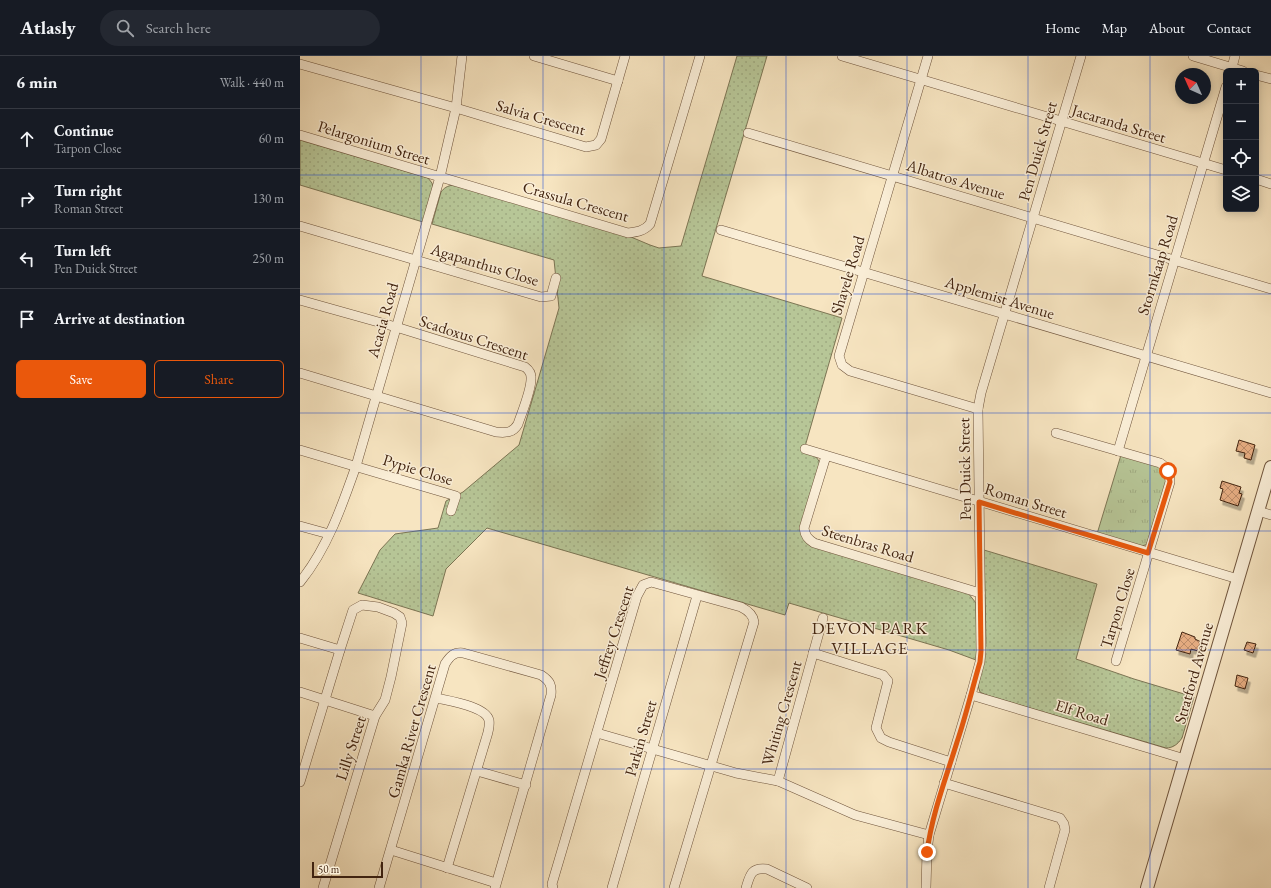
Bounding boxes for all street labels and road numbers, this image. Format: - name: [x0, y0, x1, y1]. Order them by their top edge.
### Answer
- street label: Salvia Crescent: [494, 95, 588, 140]
- street label: Pen Duick Street: [1013, 99, 1062, 203]
- street label: Jacaranda Street: [1067, 99, 1169, 148]
- street label: Pelargonium Street: [315, 115, 433, 170]
- street label: Albatros Avenue: [903, 154, 1008, 204]
- street label: Crassula Crescent: [520, 176, 631, 227]
- street label: Stormkaap Road: [1132, 212, 1183, 318]
- street label: Shayele Road: [826, 232, 870, 317]
- street label: Agapanthus Close: [427, 238, 541, 291]
- street label: Applemist Avenue: [942, 271, 1057, 324]
- street label: Acacia Road: [361, 279, 403, 361]
- street label: Scadoxus Crescent: [417, 310, 531, 365]
- street label: Pen Duick Street: [953, 417, 976, 521]
- street label: Pypie Close: [380, 449, 455, 490]
- street label: Roman Street: [982, 478, 1070, 523]
- street label: Steenbras Road: [819, 520, 917, 568]
- street label: Tarpon Close: [1095, 565, 1140, 651]
- street label: Jeffrey Crescent: [588, 583, 638, 683]
- street label: Stratford Avenue: [1169, 620, 1218, 726]
- street label: Whiting Crescent: [756, 658, 807, 768]
- street label: Gamka River Crescent: [382, 662, 441, 801]
- street label: Elf Road: [1053, 694, 1112, 731]
- street label: Parkin Street: [620, 698, 661, 779]
- street label: Lilly Street: [330, 713, 371, 783]

